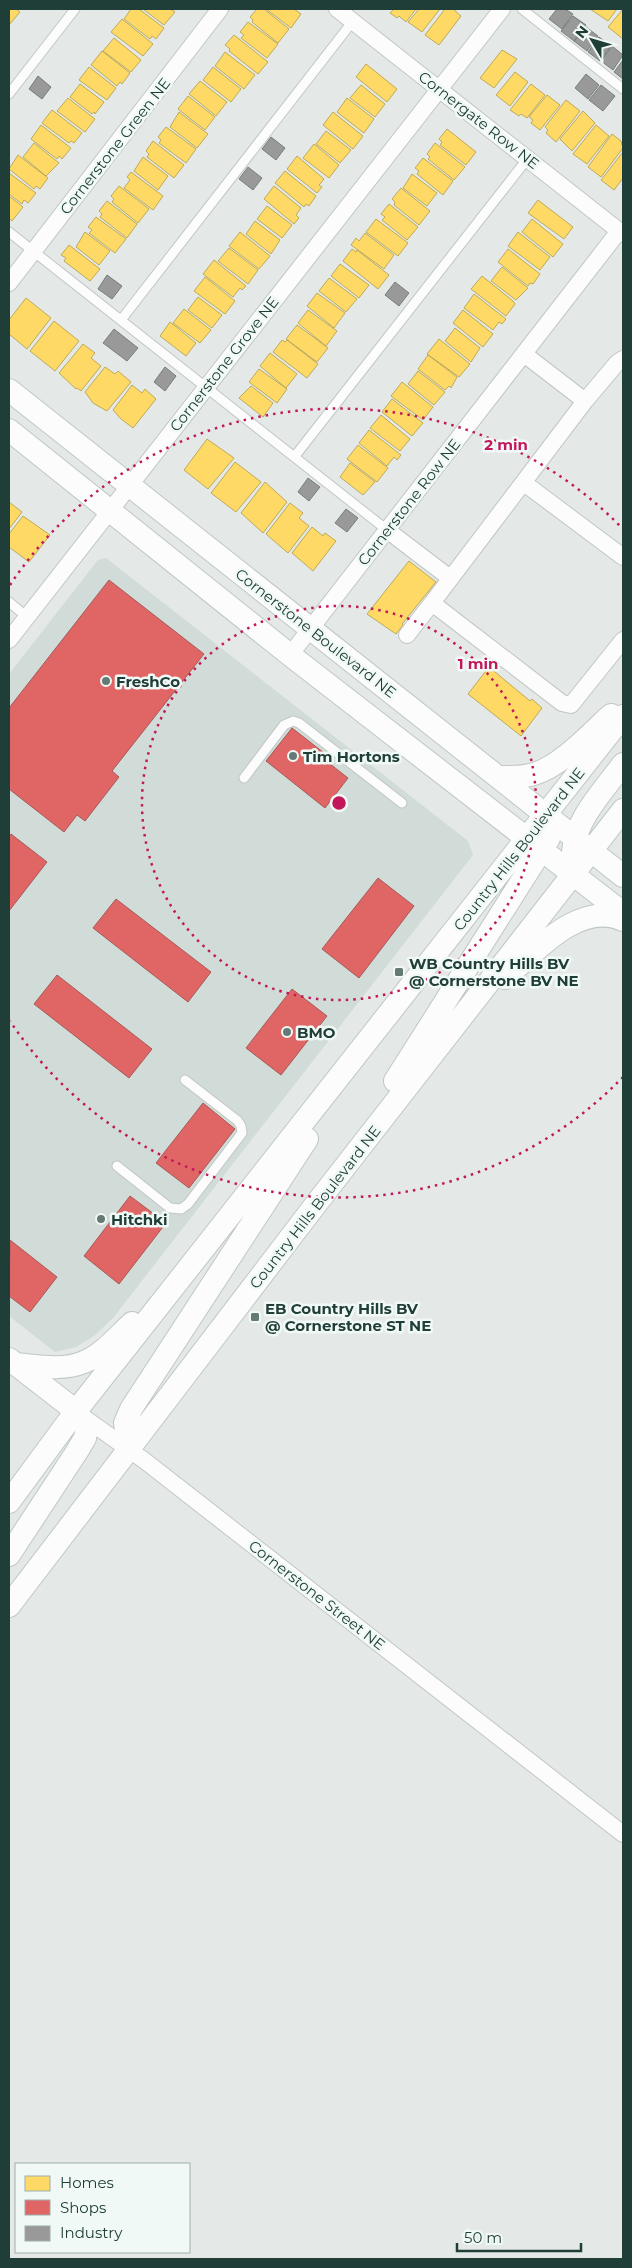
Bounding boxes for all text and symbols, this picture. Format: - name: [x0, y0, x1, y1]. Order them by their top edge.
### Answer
- north arrow: [567, 15, 617, 65]
- text: N: [571, 22, 592, 42]
- street label: Cornergate Row NE: [415, 67, 543, 173]
- street label: Cornerstone Green NE: [56, 74, 174, 218]
- street label: Cornerstone Grove NE: [165, 293, 283, 435]
- street label: Cornerstone Row NE: [354, 435, 464, 569]
- text: 2 min: [484, 435, 528, 454]
- street label: Cornerstone Boulevard NE: [232, 564, 400, 702]
- text: 1 min: [458, 654, 498, 673]
- place label: FreshCo: [116, 672, 180, 691]
- marker: FreshCo: [100, 675, 112, 687]
- place label: Tim Hortons: [303, 747, 400, 766]
- marker: Tim Hortons: [287, 750, 299, 762]
- street label: Country Hills Boulevard NE: [449, 764, 589, 934]
- centre of rings: [330, 794, 348, 812]
- place label: WB Country Hills BV @ Cornerstone BV NE: [409, 954, 579, 990]
- marker: WB Country Hills BV @ Cornerstone BV NE: [393, 966, 405, 978]
- place label: BMO: [297, 1023, 336, 1042]
- marker: BMO: [281, 1026, 293, 1038]
- street label: Country Hills Boulevard NE: [245, 1122, 385, 1292]
- place label: Hitchki: [111, 1210, 167, 1229]
- marker: Hitchki: [95, 1213, 107, 1225]
- place label: EB Country Hills BV @ Cornerstone ST NE: [265, 1299, 431, 1335]
- marker: EB Country Hills BV @ Cornerstone ST NE: [249, 1311, 261, 1323]
- street label: Cornerstone Street NE: [245, 1536, 389, 1654]
- legend: [15, 2163, 190, 2253]
- text: Homes: [60, 2173, 114, 2192]
- text: Shops: [60, 2198, 106, 2217]
- scale bar: [457, 2220, 581, 2252]
- text: Industry: [60, 2223, 123, 2242]
- text: 50 m: [464, 2228, 502, 2247]

